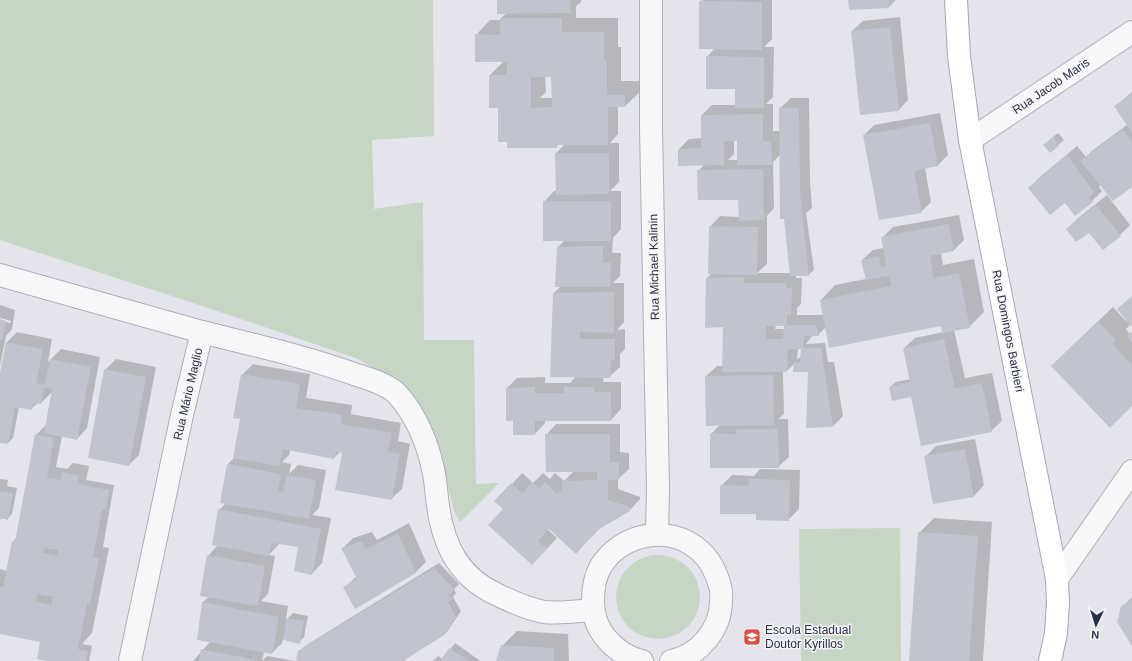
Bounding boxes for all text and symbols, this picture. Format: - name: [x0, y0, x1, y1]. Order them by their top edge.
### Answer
- street label: Rua Jacob Maris: [1010, 55, 1092, 117]
- street label: Rua Michael Kalinin: [646, 214, 662, 320]
- street label: Rua Domingos Barbieri: [989, 269, 1027, 393]
- street label: Rua Mário Maglio: [171, 346, 205, 441]
- north arrow: [1076, 605, 1116, 645]
- place label: Escola Estadual Doutor Kyrillos: [765, 623, 851, 651]
- school or university icon: Escola Estadual Doutor Kyrillos: [742, 627, 762, 647]
- text: N: [1091, 629, 1100, 641]

